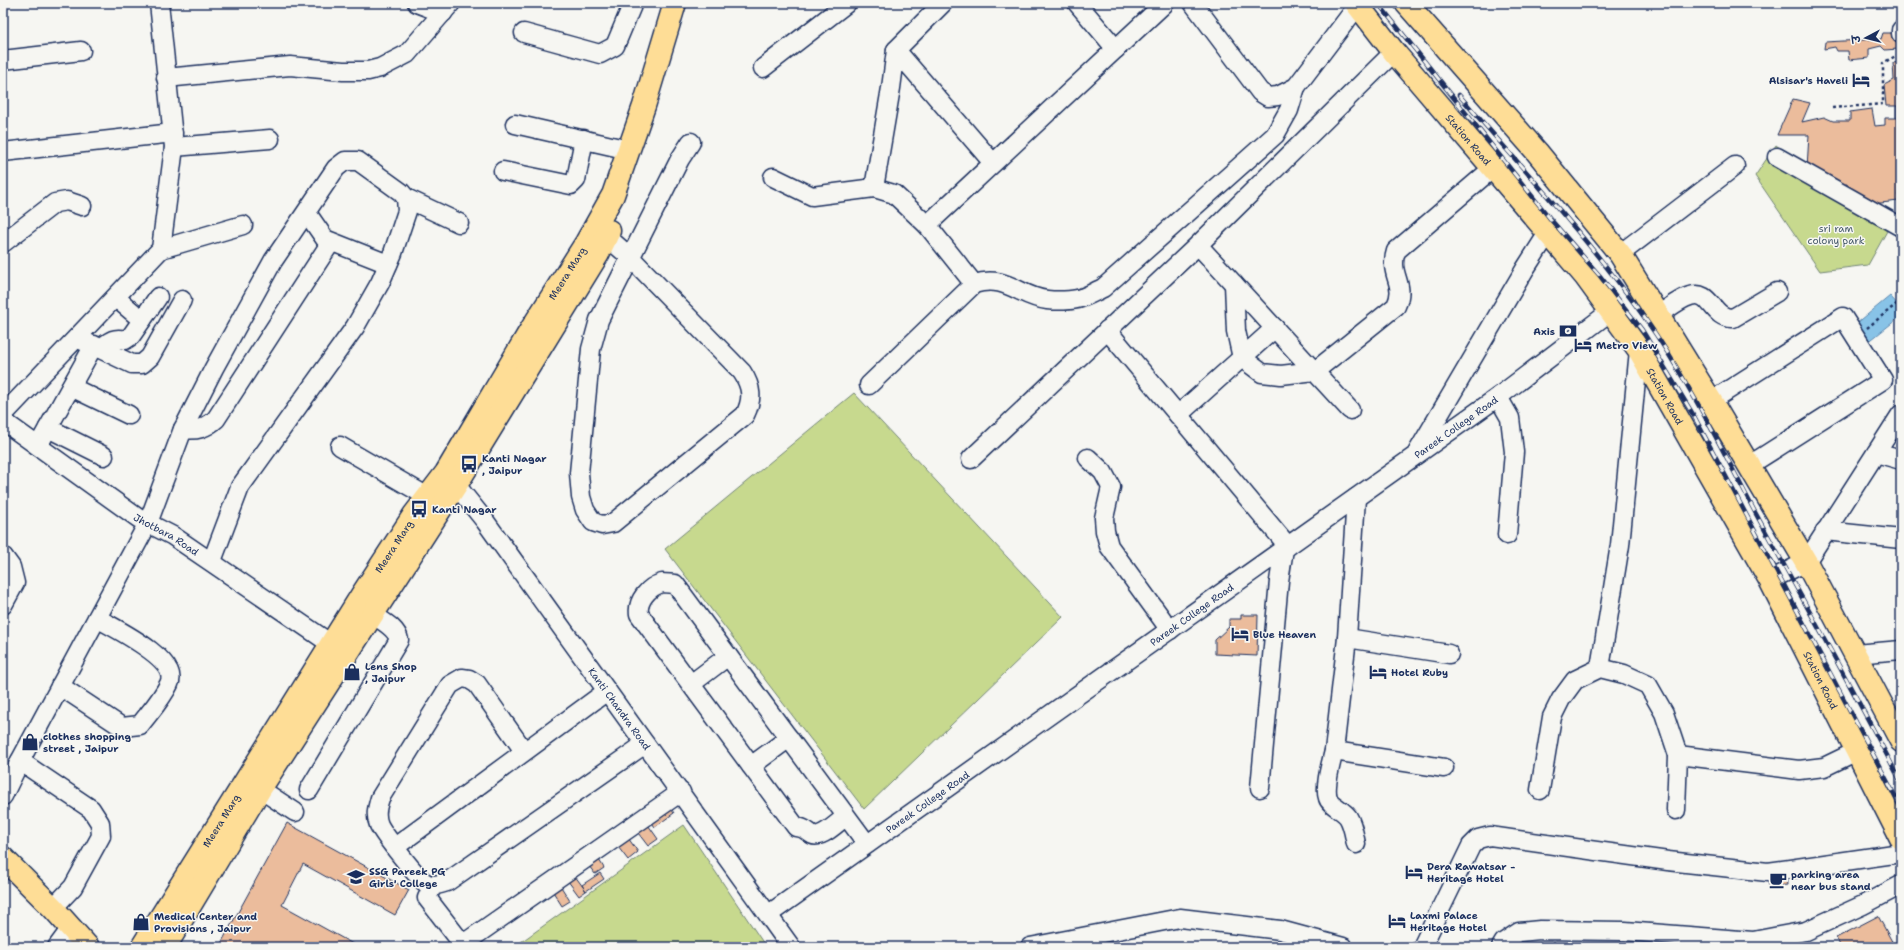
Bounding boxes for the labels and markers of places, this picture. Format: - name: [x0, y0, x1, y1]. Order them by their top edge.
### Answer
- hotel icon: Alsisar's Haveli: [1851, 70, 1871, 90]
- place label: Alsisar's Haveli: [1769, 74, 1848, 87]
- bank icon: Axis: [1558, 321, 1578, 341]
- place label: Axis: [1533, 325, 1555, 338]
- hotel icon: Metro View: [1573, 335, 1593, 355]
- place label: Metro View: [1596, 339, 1657, 352]
- place label: Kanti Nagar , Jaipur: [482, 452, 547, 477]
- bus stop icon: Kanti Nagar , Jaipur: [459, 454, 479, 474]
- bus stop icon: Kanti Nagar: [409, 499, 429, 519]
- place label: Kanti Nagar: [432, 503, 497, 516]
- hotel icon: Blue Heaven: [1230, 624, 1250, 644]
- place label: Blue Heaven: [1253, 628, 1316, 641]
- place label: Lens Shop , Jaipur: [365, 660, 417, 685]
- shop icon: Lens Shop , Jaipur: [342, 662, 362, 682]
- hotel icon: Hotel Ruby: [1368, 662, 1388, 682]
- place label: Hotel Ruby: [1391, 666, 1448, 679]
- place label: clothes shopping street , Jaipur: [43, 730, 131, 755]
- shop icon: clothes shopping street , Jaipur: [20, 732, 40, 752]
- place label: Dera Rawatsar - Heritage Hotel: [1427, 860, 1515, 885]
- hotel icon: Dera Rawatsar - Heritage Hotel: [1404, 862, 1424, 882]
- place label: SSG Pareek PG Girls' College: [369, 865, 445, 890]
- school or university icon: SSG Pareek PG Girls' College: [346, 867, 366, 887]
- place label: parking area near bus stand: [1791, 868, 1871, 893]
- cafe icon: parking area near bus stand: [1768, 870, 1788, 890]
- place label: Laxmi Palace Heritage Hotel: [1410, 909, 1487, 934]
- place label: Medical Center and Provisions , Jaipur: [154, 910, 257, 935]
- hotel icon: Laxmi Palace Heritage Hotel: [1387, 911, 1407, 931]
- shop icon: Medical Center and Provisions , Jaipur: [131, 912, 151, 932]

